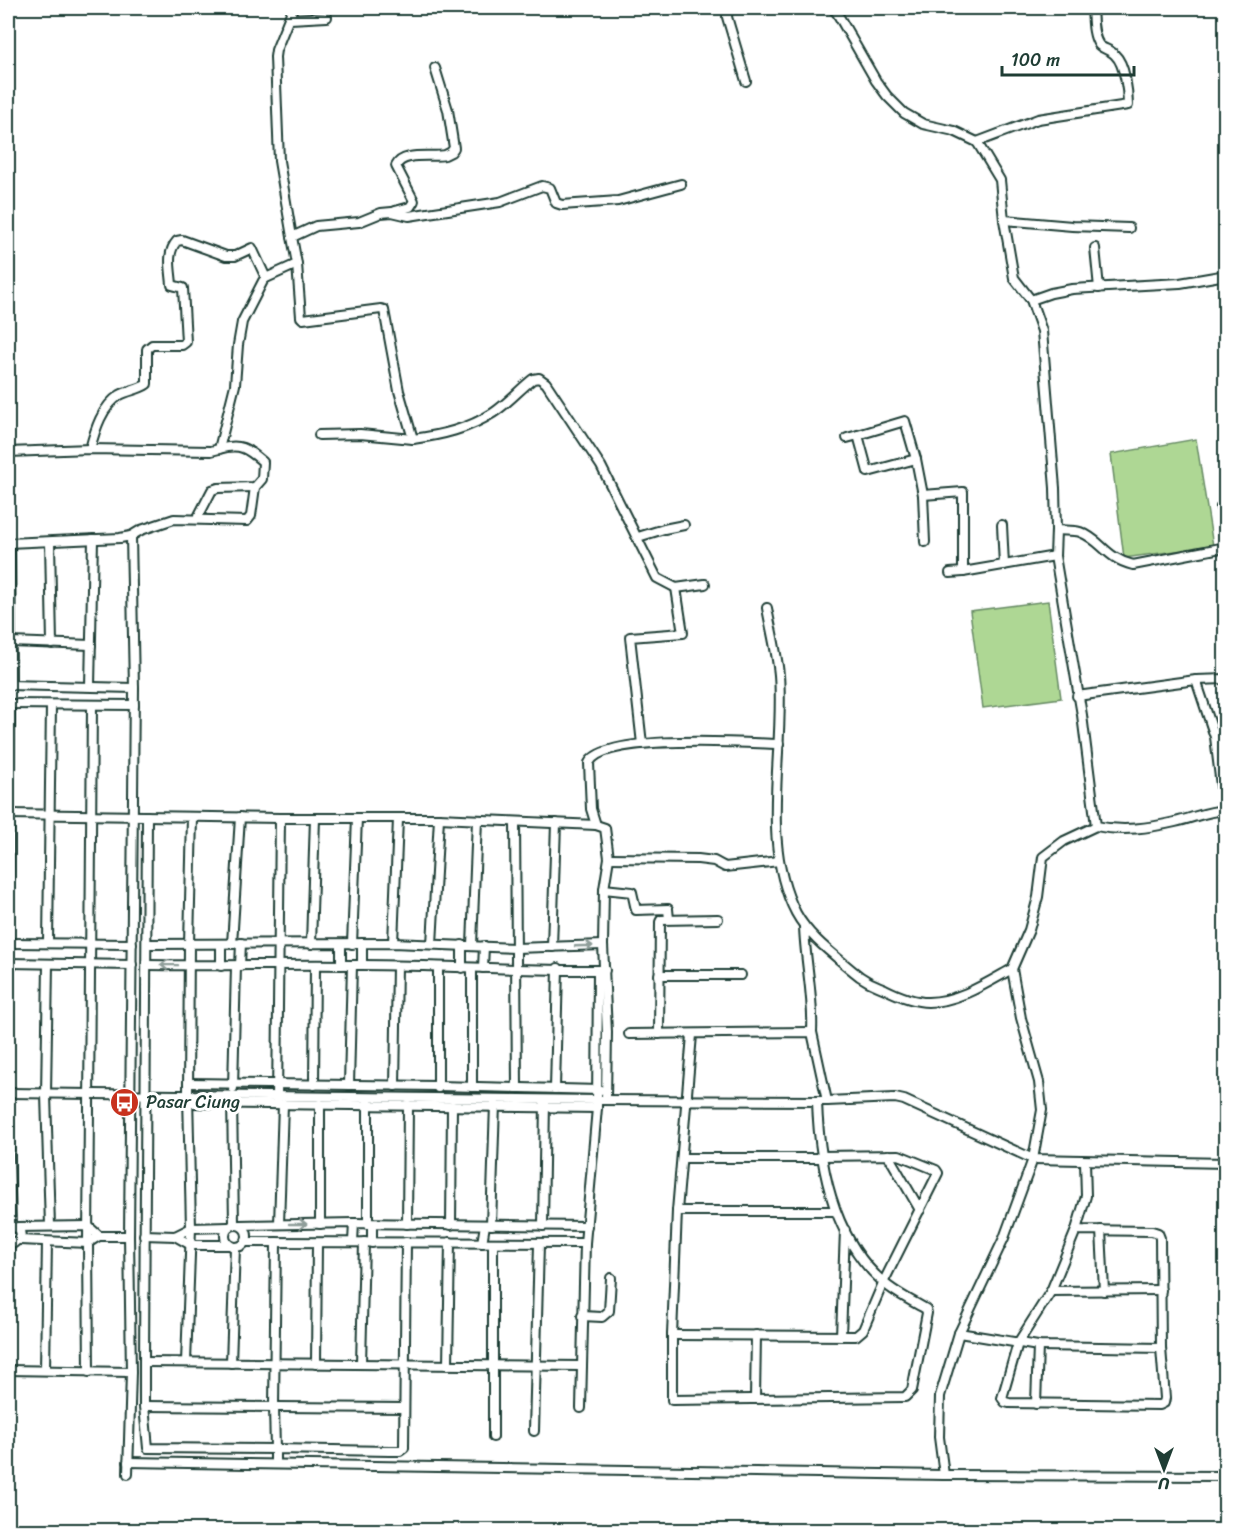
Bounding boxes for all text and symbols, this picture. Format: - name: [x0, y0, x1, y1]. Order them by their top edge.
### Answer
- scale bar: [1002, 39, 1134, 77]
- text: 100 m: [1011, 44, 1060, 76]
- one-way arrow: [573, 940, 593, 952]
- one-way arrow: [159, 959, 179, 971]
- bus stop icon: Pasar Ciung: [109, 1086, 141, 1118]
- place label: Pasar Ciung: [146, 1086, 240, 1118]
- one-way arrow: [288, 1218, 308, 1230]
- north arrow: [1134, 1439, 1194, 1499]
- text: U: [1157, 1469, 1169, 1498]

